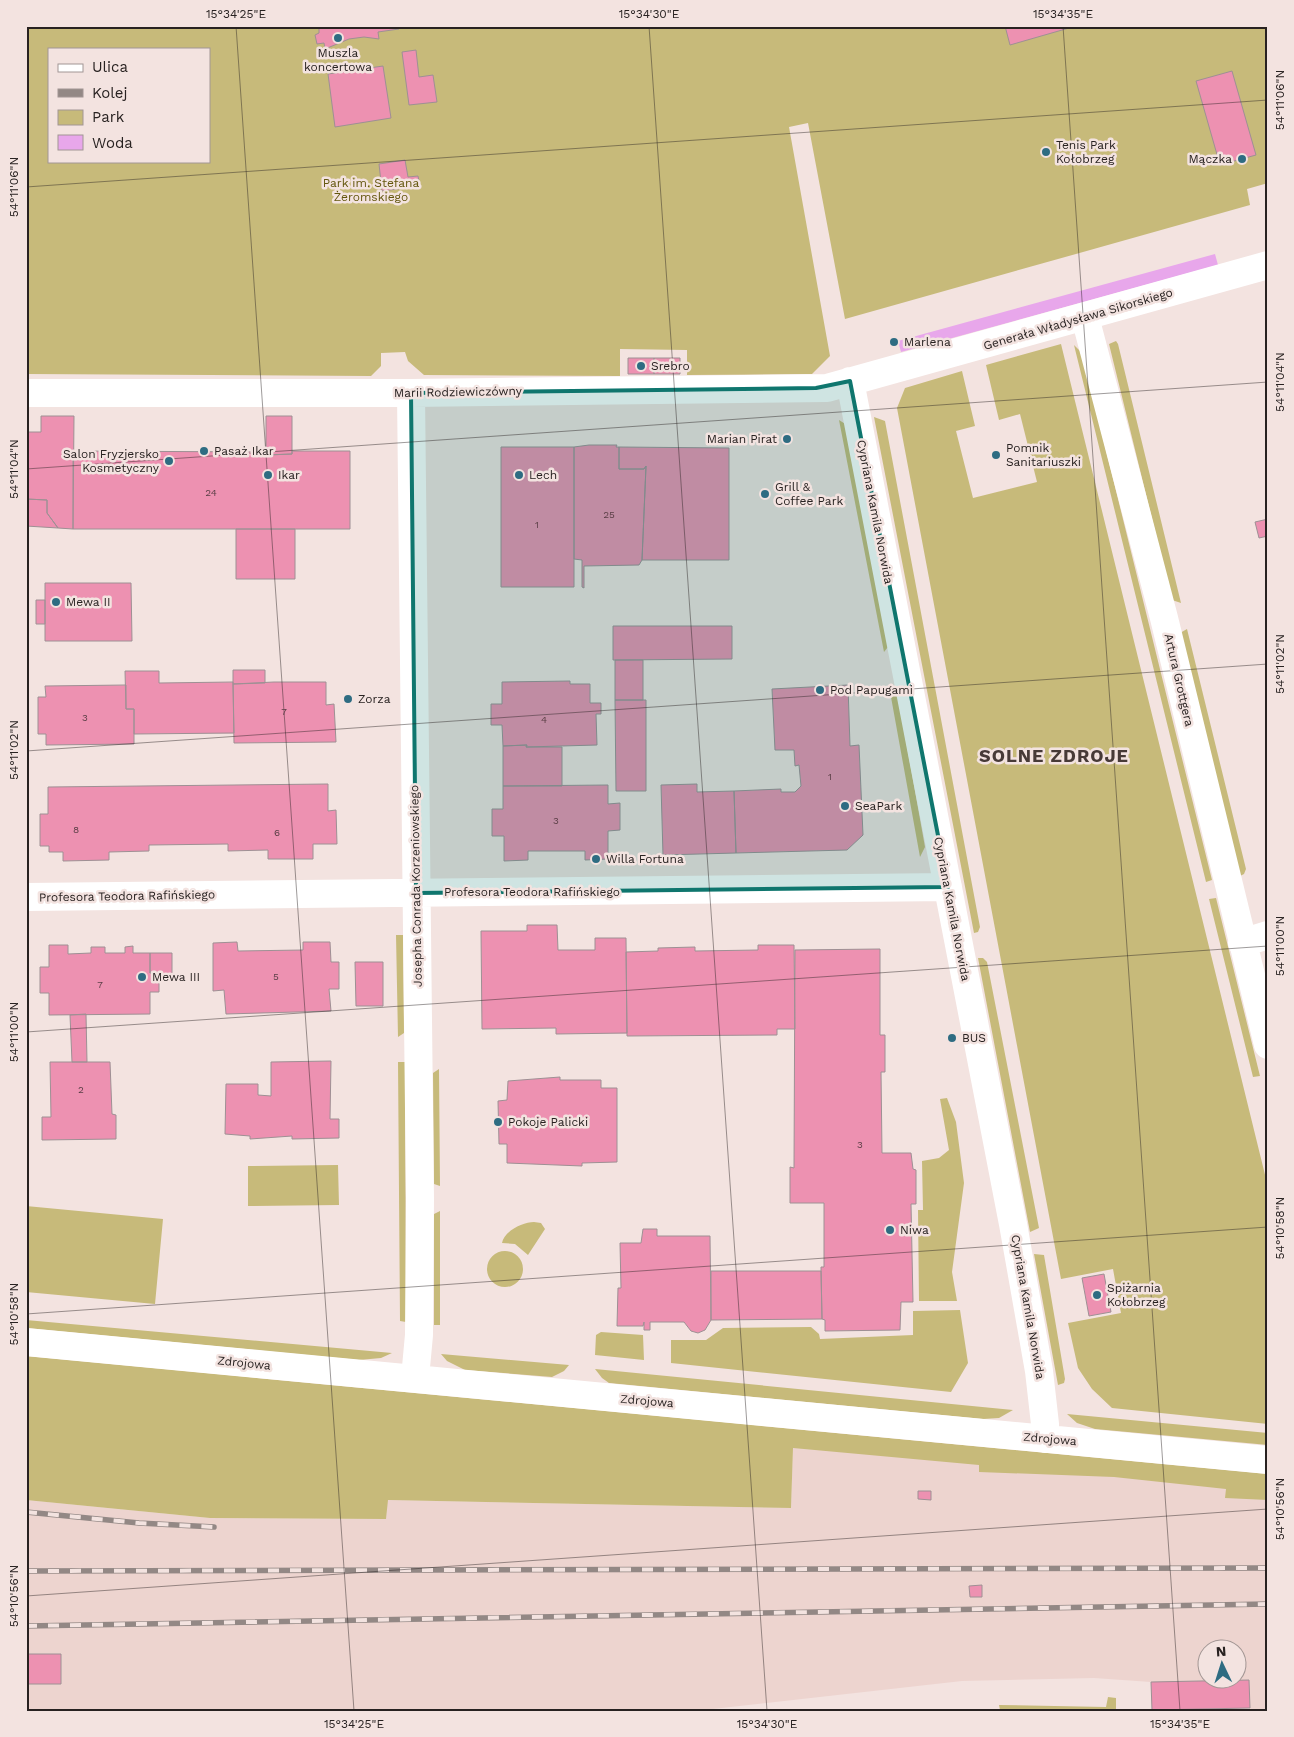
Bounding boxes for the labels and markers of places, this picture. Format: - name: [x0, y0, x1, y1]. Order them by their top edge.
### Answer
- marker: Muszla koncertowa: [332, 32, 344, 44]
- place label: Muszla koncertowa: [304, 46, 372, 74]
- place label: Tenis Park Kołobrzeg: [1056, 138, 1116, 166]
- marker: Tenis Park Kołobrzeg: [1040, 146, 1052, 158]
- place label: Mączka: [1188, 152, 1232, 166]
- marker: Mączka: [1236, 153, 1248, 165]
- place label: Marlena: [904, 335, 951, 349]
- marker: Marlena: [888, 336, 900, 348]
- place label: Srebro: [651, 359, 690, 373]
- marker: Srebro: [635, 360, 647, 372]
- place label: Marian Pirat: [707, 432, 777, 446]
- marker: Marian Pirat: [781, 433, 793, 445]
- place label: Pomnik Sanitariuszki: [1006, 441, 1081, 469]
- place label: Pasaż Ikar: [214, 444, 274, 458]
- marker: Pasaż Ikar: [198, 445, 210, 457]
- place label: Salon Fryzjersko Kosmetyczny: [63, 447, 160, 475]
- marker: Pomnik Sanitariuszki: [990, 449, 1002, 461]
- marker: Salon Fryzjersko Kosmetyczny: [163, 455, 175, 467]
- place label: Ikar: [278, 468, 300, 482]
- place label: Lech: [529, 468, 557, 482]
- marker: Ikar: [262, 469, 274, 481]
- marker: Lech: [513, 469, 525, 481]
- place label: Grill & Coffee Park: [775, 480, 844, 508]
- marker: Grill & Coffee Park: [759, 488, 771, 500]
- place label: Mewa II: [66, 595, 111, 609]
- marker: Mewa II: [50, 596, 62, 608]
- place label: Pod Papugami: [830, 683, 913, 697]
- marker: Pod Papugami: [814, 684, 826, 696]
- place label: Zorza: [358, 692, 391, 706]
- marker: Zorza: [342, 693, 354, 705]
- place label: SeaPark: [855, 799, 902, 813]
- marker: SeaPark: [839, 800, 851, 812]
- place label: Willa Fortuna: [606, 852, 684, 866]
- marker: Willa Fortuna: [590, 853, 602, 865]
- place label: Mewa III: [152, 970, 200, 984]
- marker: Mewa III: [136, 971, 148, 983]
- place label: BUS: [962, 1031, 986, 1045]
- marker: BUS: [946, 1032, 958, 1044]
- place label: Pokoje Palicki: [508, 1115, 588, 1129]
- marker: Pokoje Palicki: [492, 1116, 504, 1128]
- place label: Niwa: [900, 1223, 929, 1237]
- marker: Niwa: [884, 1224, 896, 1236]
- place label: Spiżarnia Kołobrzeg: [1107, 1281, 1166, 1309]
- marker: Spiżarnia Kołobrzeg: [1091, 1289, 1103, 1301]

